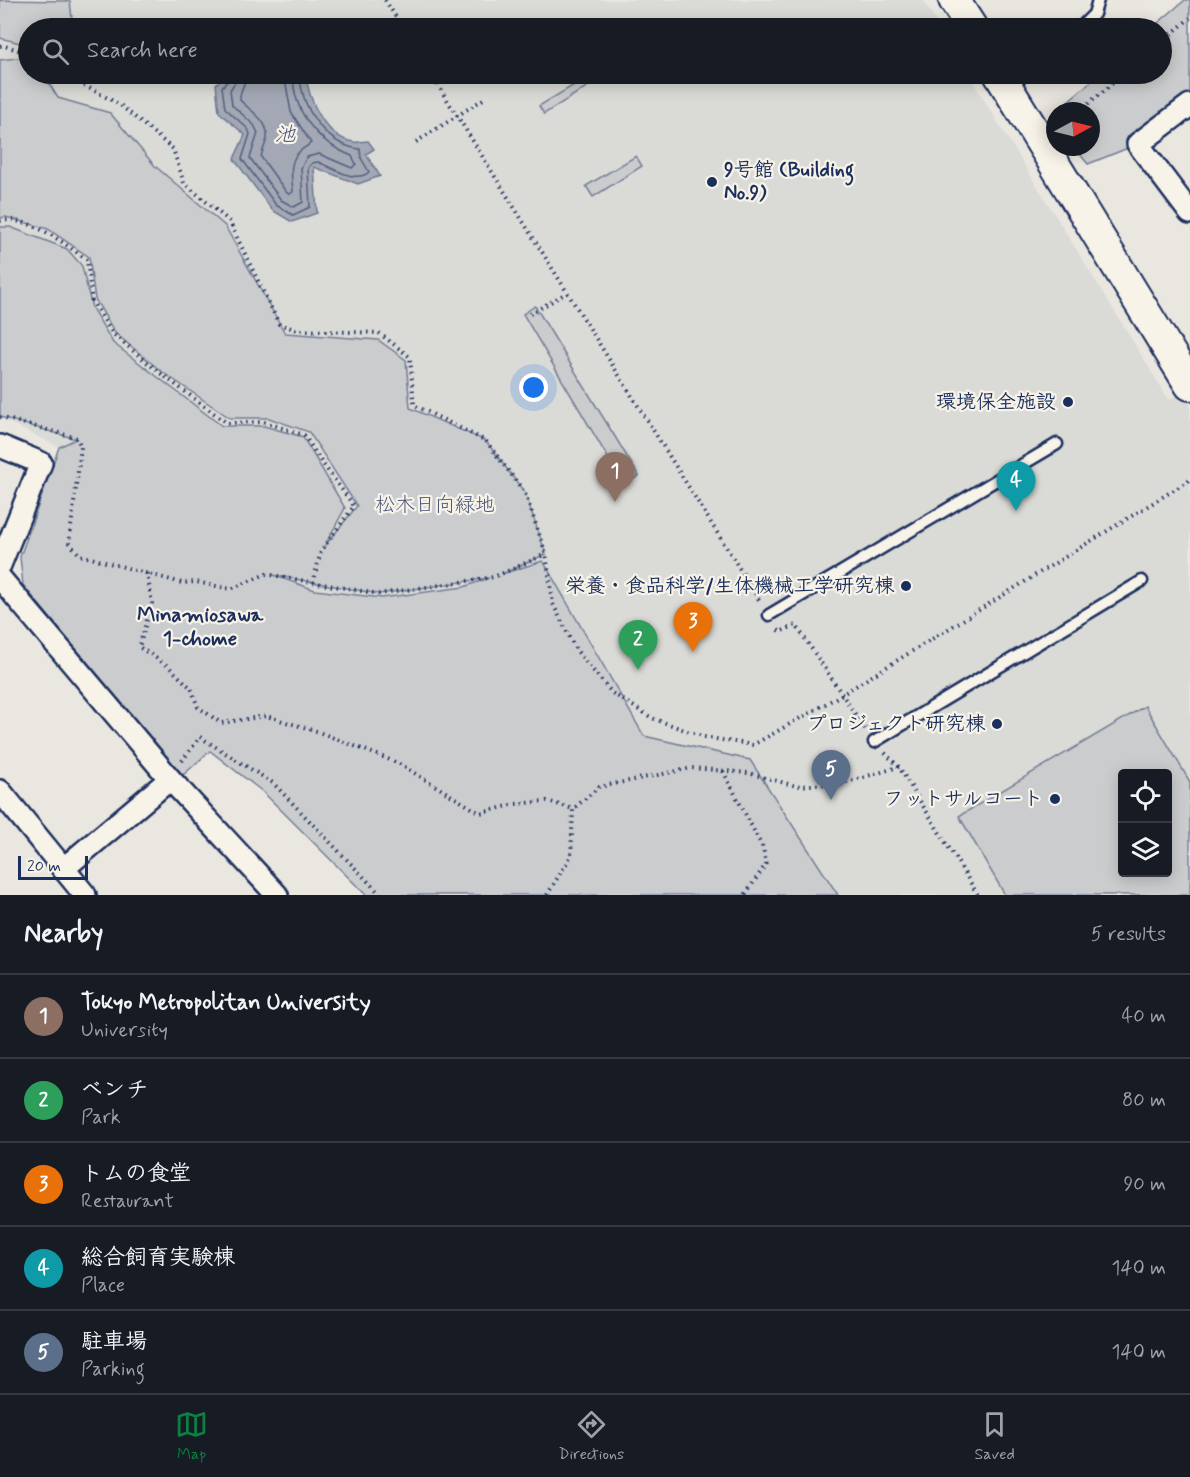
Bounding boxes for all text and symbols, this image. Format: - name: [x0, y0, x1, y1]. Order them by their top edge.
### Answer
- search box: [18, 18, 1172, 84]
- icon: search: [39, 35, 72, 68]
- text: Search here: [87, 37, 198, 65]
- north arrow: [1046, 102, 1100, 156]
- water label: 池: [275, 121, 297, 149]
- place label: 9号館 (Building No.9): [724, 157, 854, 207]
- marker: 9号館 (Building No.9): [705, 175, 719, 189]
- your location: [519, 373, 548, 402]
- place label: 環境保全施設: [936, 389, 1056, 416]
- marker: 環境保全施設: [1061, 395, 1075, 409]
- pin: 1: [596, 452, 634, 502]
- pin: 4: [996, 462, 1036, 511]
- park label: 松木日向緑地: [375, 492, 495, 519]
- place label: 栄養・食品科学/生体機械工学研究棟: [565, 573, 895, 600]
- marker: 栄養・食品科学/生体機械工学研究棟: [899, 579, 913, 593]
- district label: Minamiosawa 1-chome: [137, 601, 264, 653]
- pin: 3: [674, 602, 712, 652]
- pin: 2: [618, 620, 658, 670]
- place label: プロジェクト研究棟: [807, 711, 986, 738]
- marker: プロジェクト研究棟: [990, 717, 1004, 731]
- pin: 5: [812, 750, 850, 800]
- map controls: [1118, 769, 1172, 877]
- button: locate: [1118, 769, 1172, 823]
- place label: フットサルコート: [884, 786, 1043, 813]
- marker: フットサルコート: [1048, 792, 1062, 806]
- button: layers: [1118, 823, 1172, 877]
- scale bar: [18, 853, 88, 880]
- text: 20 m: [27, 856, 61, 877]
- text: Nearby: [24, 917, 103, 951]
- text: 5 results: [1091, 921, 1166, 948]
- text: Tokyo Metropolitan University: [81, 989, 371, 1017]
- text: 1: [39, 1003, 48, 1030]
- text: 40 m: [1122, 1003, 1166, 1030]
- text: University: [81, 1017, 168, 1044]
- text: ベンチ: [81, 1076, 148, 1104]
- text: 2: [39, 1087, 48, 1114]
- text: 80 m: [1122, 1087, 1166, 1114]
- text: Park: [81, 1104, 121, 1131]
- text: トムの食堂: [81, 1160, 191, 1188]
- text: 3: [39, 1171, 48, 1198]
- text: 90 m: [1123, 1171, 1166, 1198]
- text: Restaurant: [81, 1188, 174, 1215]
- text: 総合飼育実験棟: [81, 1244, 235, 1272]
- text: 4: [38, 1255, 49, 1282]
- text: 140 m: [1112, 1255, 1166, 1282]
- text: Place: [81, 1272, 125, 1299]
- text: 駐車場: [81, 1328, 147, 1356]
- text: 5: [38, 1339, 50, 1366]
- text: 140 m: [1112, 1339, 1166, 1366]
- text: Parking: [81, 1356, 145, 1383]
- tab: Map: [175, 1408, 208, 1465]
- tab: Directions: [558, 1408, 624, 1465]
- tab: Saved: [974, 1408, 1015, 1465]

